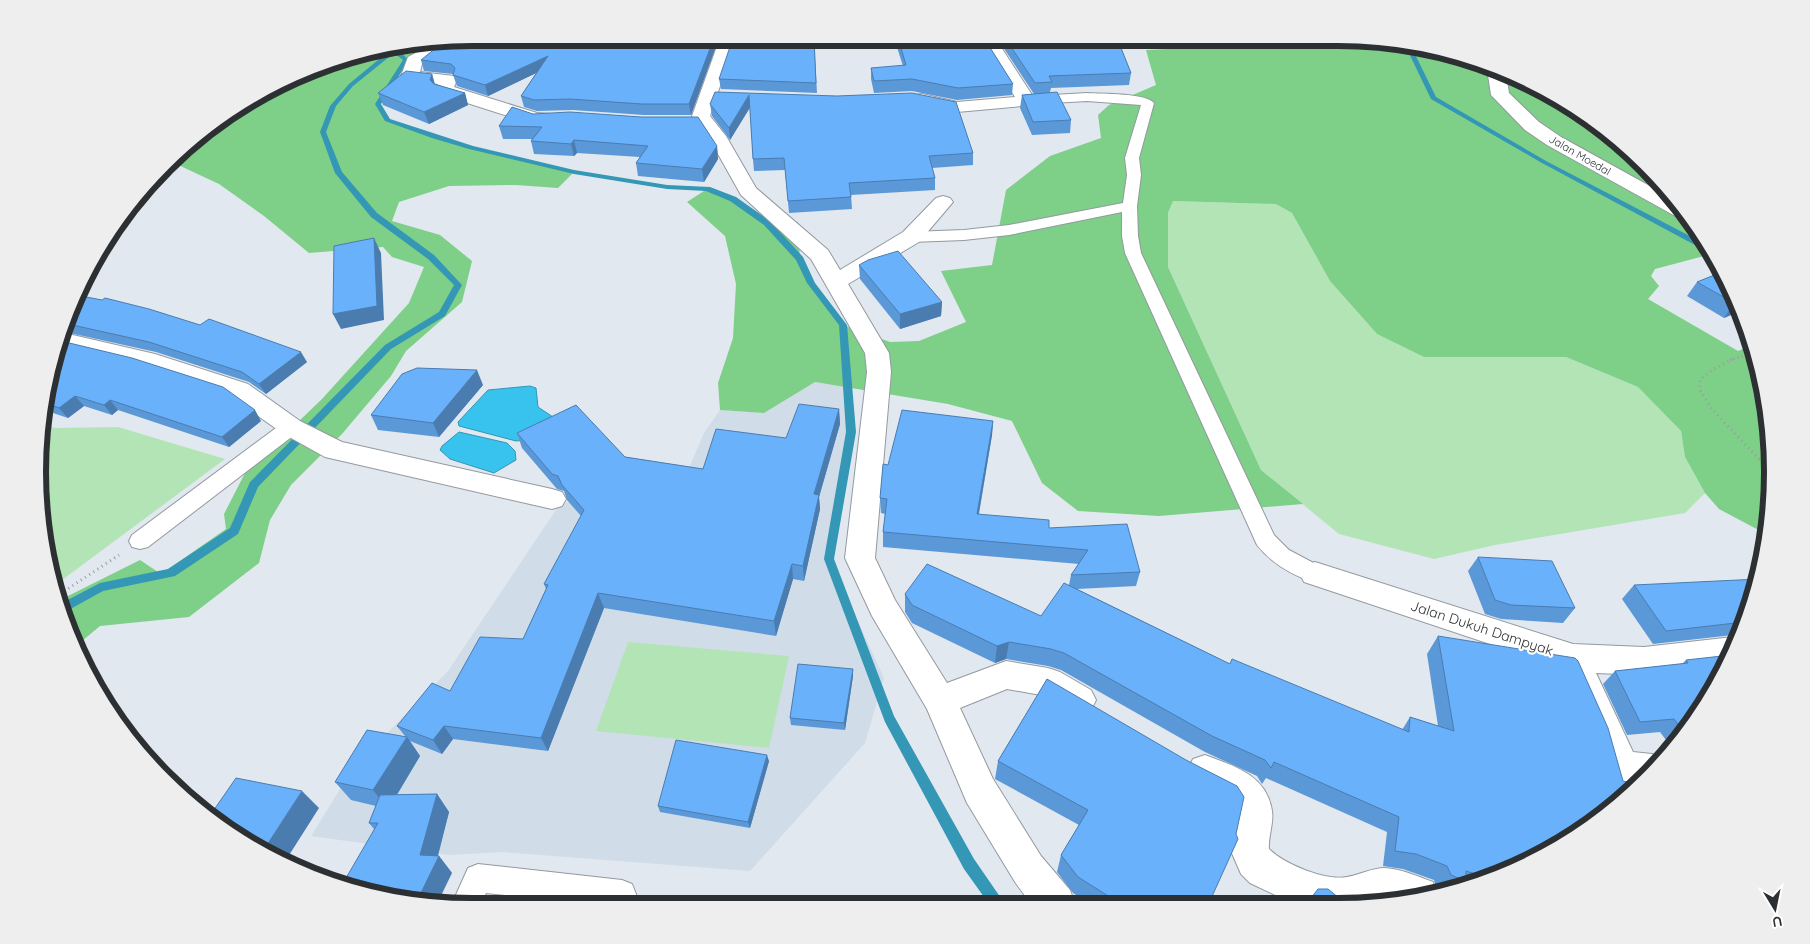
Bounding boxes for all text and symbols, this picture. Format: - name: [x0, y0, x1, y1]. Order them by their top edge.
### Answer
- street label: Jalan Moedal: [1546, 132, 1614, 178]
- street label: Jalan Dukuh Dampyak: [1408, 596, 1556, 660]
- north arrow: [1750, 884, 1800, 934]
- text: U: [1771, 912, 1784, 932]

